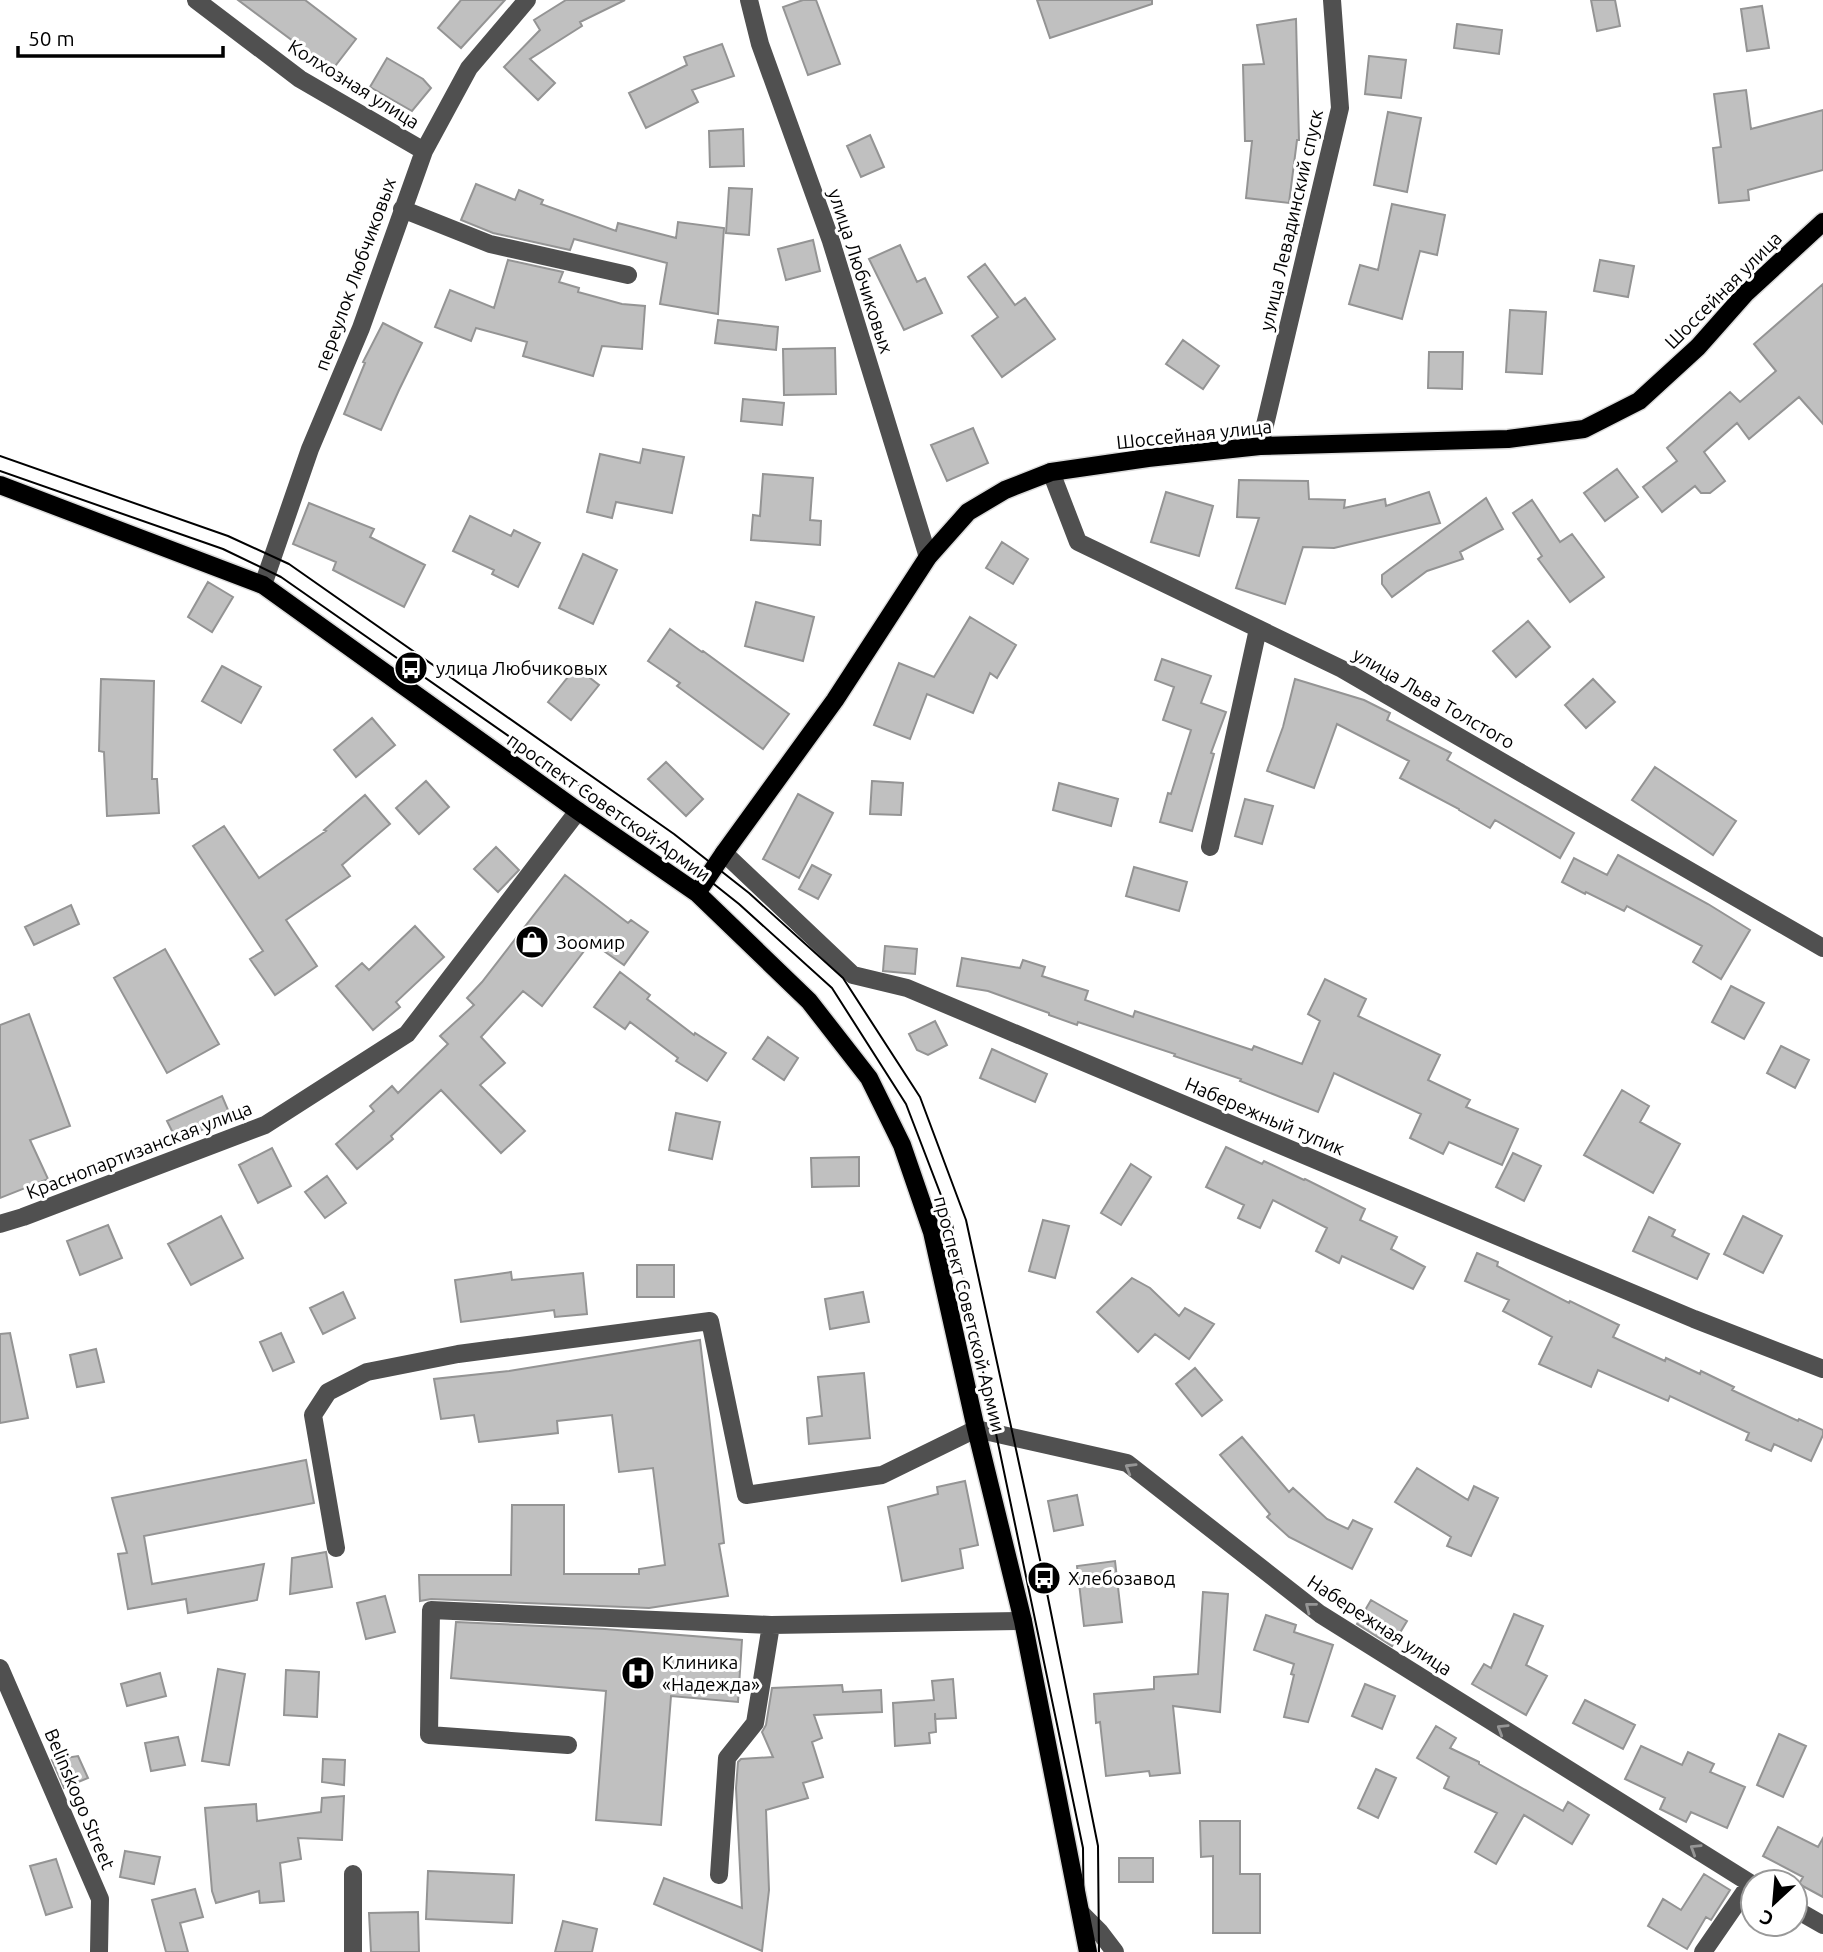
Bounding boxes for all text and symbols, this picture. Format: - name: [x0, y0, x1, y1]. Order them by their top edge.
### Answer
- scale bar: [18, 14, 222, 58]
- text: 50 m: [28, 26, 75, 50]
- street label: Колхозная улица: [284, 35, 424, 133]
- street label: улица Левадинский спуск: [1255, 107, 1327, 333]
- street label: переулок Любчиковых: [310, 174, 400, 373]
- street label: улица Любчиковых: [824, 186, 898, 356]
- street label: Шоссейная улица: [1660, 227, 1786, 353]
- street label: Шоссейная улица: [1115, 415, 1273, 453]
- street label: улица Льва Толстого: [1349, 643, 1519, 753]
- bus stop icon: улица Любчиковых: [392, 649, 430, 687]
- place label: улица Любчиковых: [436, 657, 608, 679]
- street label: проспект Советской Армии: [503, 728, 715, 886]
- shop icon: Зоомир: [513, 923, 551, 961]
- place label: Зоомир: [556, 931, 625, 953]
- street label: Набережный тупик: [1182, 1072, 1348, 1160]
- street label: Краснопартизанская улица: [23, 1097, 255, 1203]
- street label: проспект Советской Армии: [930, 1194, 1010, 1434]
- one-way arrow: [1125, 1463, 1138, 1476]
- bus stop icon: Хлебозавод: [1025, 1559, 1063, 1597]
- place label: Хлебозавод: [1068, 1567, 1175, 1589]
- street label: Набережная улица: [1304, 1570, 1456, 1680]
- one-way arrow: [1306, 1602, 1318, 1615]
- place label: Клиника «Надежда»: [662, 1651, 760, 1695]
- hospital icon: Клиника «Надежда»: [619, 1654, 657, 1692]
- one-way arrow: [1497, 1724, 1510, 1737]
- street label: Belinskogo Street: [40, 1725, 120, 1873]
- one-way arrow: [1690, 1845, 1703, 1858]
- north arrow: [1739, 1868, 1809, 1938]
- text: С: [1756, 1906, 1777, 1931]

